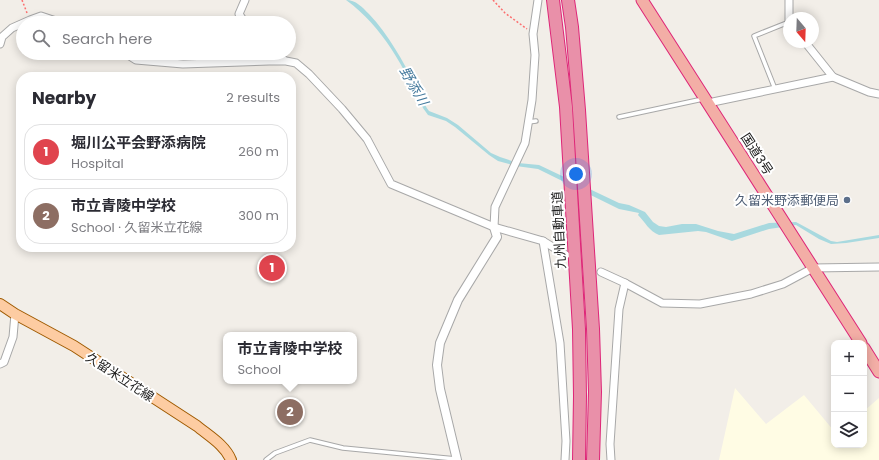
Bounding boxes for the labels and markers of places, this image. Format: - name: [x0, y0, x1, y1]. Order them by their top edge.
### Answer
- place label: 久留米野添郵便局: [735, 191, 839, 210]
- marker: 久留米野添郵便局: [842, 195, 852, 205]
- pin: 1: [259, 253, 285, 283]
- pin: 2: [277, 397, 303, 427]

